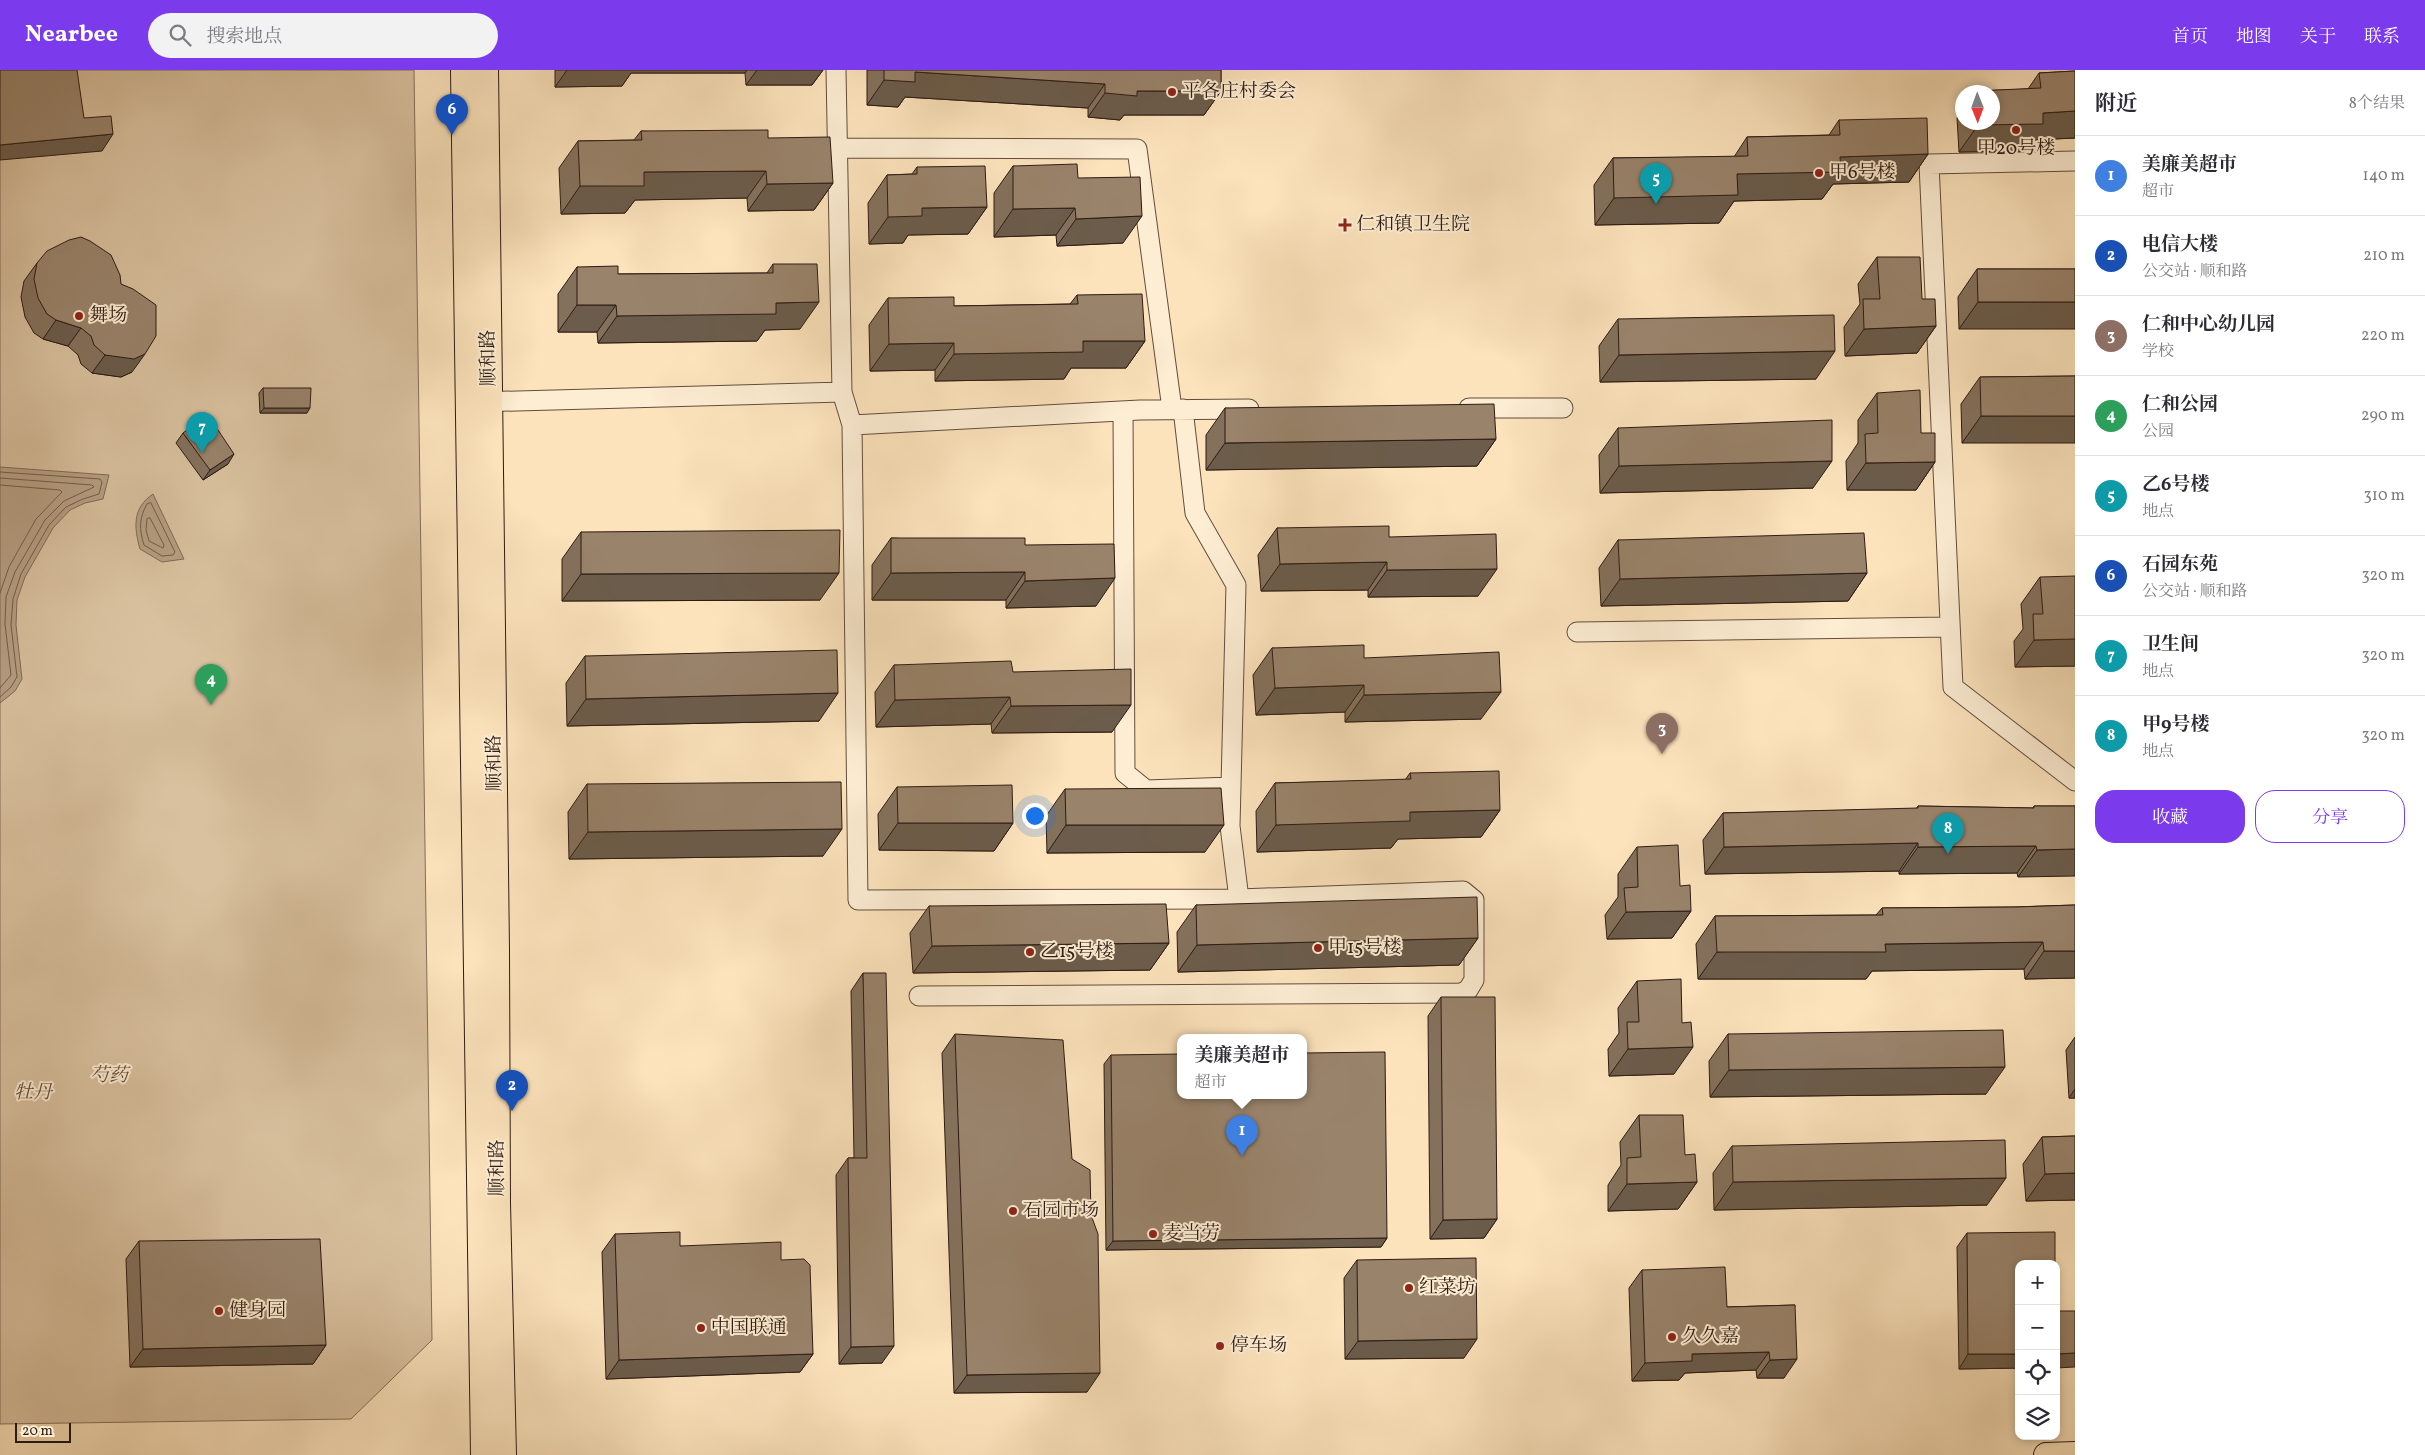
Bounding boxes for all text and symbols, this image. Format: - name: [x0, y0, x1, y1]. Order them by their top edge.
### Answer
- search box: [148, 13, 498, 58]
- text: Nearbee: [25, 18, 118, 52]
- icon: search: [166, 21, 194, 49]
- text: 搜索地点: [206, 24, 282, 50]
- text: 首页: [2172, 25, 2208, 50]
- text: 地图: [2236, 25, 2272, 50]
- text: 关于: [2300, 25, 2336, 50]
- text: 联系: [2364, 25, 2400, 50]
- place label: 平各庄村委会: [1182, 79, 1296, 105]
- north arrow: [1955, 85, 2000, 130]
- marker: 平各庄村委会: [1166, 86, 1178, 98]
- text: 附近: [2095, 90, 2137, 119]
- text: 8个结果: [2349, 93, 2405, 115]
- pin: 6: [436, 94, 468, 135]
- marker: 甲20号楼: [2010, 124, 2022, 136]
- place label: 甲20号楼: [1977, 136, 2055, 162]
- text: 美廉美超市: [2142, 152, 2237, 178]
- place label: 甲6号楼: [1829, 160, 1896, 186]
- pin: 5: [1640, 163, 1672, 204]
- text: 1: [2108, 165, 2114, 187]
- text: 140 m: [2363, 165, 2405, 187]
- marker: 甲6号楼: [1813, 167, 1825, 179]
- text: 超市: [2142, 181, 2174, 203]
- place label: 仁和镇卫生院: [1356, 212, 1470, 238]
- marker: 仁和镇卫生院: [1338, 218, 1352, 232]
- text: 电信大楼: [2142, 232, 2218, 258]
- text: 2: [2107, 245, 2115, 267]
- text: 210 m: [2363, 245, 2405, 267]
- text: 公交站 · 顺和路: [2142, 261, 2248, 283]
- place label: 舞场: [89, 303, 127, 329]
- marker: 舞场: [73, 310, 85, 322]
- text: 仁和中心幼儿园: [2142, 312, 2275, 338]
- text: 3: [2107, 325, 2115, 347]
- text: 220 m: [2361, 325, 2405, 347]
- street label: 顺和路: [476, 329, 502, 387]
- text: 学校: [2142, 341, 2174, 363]
- text: 仁和公园: [2142, 392, 2218, 418]
- text: 4: [2106, 405, 2116, 427]
- text: 290 m: [2361, 405, 2405, 427]
- pin: 7: [186, 412, 218, 453]
- text: 公园: [2142, 421, 2174, 443]
- text: 乙6号楼: [2142, 472, 2209, 498]
- text: 5: [2107, 485, 2115, 507]
- text: 310 m: [2364, 485, 2405, 507]
- text: 地点: [2142, 501, 2174, 523]
- text: 石园东苑: [2142, 552, 2218, 578]
- text: 6: [2107, 565, 2115, 587]
- text: 320 m: [2361, 565, 2405, 587]
- text: 公交站 · 顺和路: [2142, 581, 2248, 603]
- text: 卫生间: [2142, 632, 2199, 658]
- text: 7: [2107, 645, 2115, 667]
- text: 320 m: [2361, 645, 2405, 667]
- text: 地点: [2142, 661, 2174, 683]
- pin: 4: [195, 664, 227, 705]
- text: 甲9号楼: [2142, 712, 2210, 738]
- pin: 3: [1646, 713, 1678, 754]
- text: 8: [2107, 725, 2115, 747]
- text: 320 m: [2361, 725, 2405, 747]
- street label: 顺和路: [482, 734, 508, 792]
- text: 地点: [2142, 741, 2174, 763]
- button: 收藏: [2095, 790, 2245, 843]
- button: 分享: [2255, 790, 2405, 843]
- your location: [1022, 803, 1048, 829]
- pin: 8: [1932, 813, 1964, 854]
- place label: 甲15号楼: [1328, 935, 1402, 961]
- place label: 乙15号楼: [1040, 939, 1114, 965]
- marker: 甲15号楼: [1312, 942, 1324, 954]
- marker: 乙15号楼: [1024, 946, 1036, 958]
- popup: [1177, 1034, 1307, 1099]
- text: 美廉美超市: [1194, 1043, 1290, 1069]
- park label: 芍药: [90, 1063, 131, 1089]
- pin: 2: [496, 1070, 528, 1111]
- text: 超市: [1194, 1072, 1227, 1094]
- park label: 牡丹: [14, 1080, 54, 1106]
- pin: 1: [1226, 1115, 1258, 1156]
- street label: 顺和路: [485, 1139, 511, 1197]
- place label: 石园市场: [1023, 1198, 1099, 1224]
- marker: 石园市场: [1007, 1205, 1019, 1217]
- place label: 麦当劳: [1163, 1221, 1220, 1247]
- marker: 麦当劳: [1147, 1228, 1159, 1240]
- map controls: [2015, 1260, 2060, 1440]
- button: +: [2015, 1260, 2060, 1305]
- place label: 红菜坊: [1419, 1275, 1476, 1301]
- marker: 红菜坊: [1403, 1282, 1415, 1294]
- place label: 健身园: [229, 1298, 286, 1324]
- marker: 健身园: [213, 1305, 225, 1317]
- button: −: [2015, 1305, 2060, 1350]
- place label: 中国联通: [711, 1315, 787, 1341]
- marker: 中国联通: [695, 1322, 707, 1334]
- place label: 久久嘉: [1682, 1324, 1739, 1350]
- marker: 久久嘉: [1666, 1331, 1678, 1343]
- place label: 停车场: [1230, 1333, 1287, 1359]
- marker: 停车场: [1214, 1340, 1226, 1352]
- button: locate: [2015, 1350, 2060, 1395]
- button: layers: [2015, 1395, 2060, 1440]
- scale bar: [15, 1420, 71, 1443]
- text: 20 m: [22, 1422, 53, 1441]

